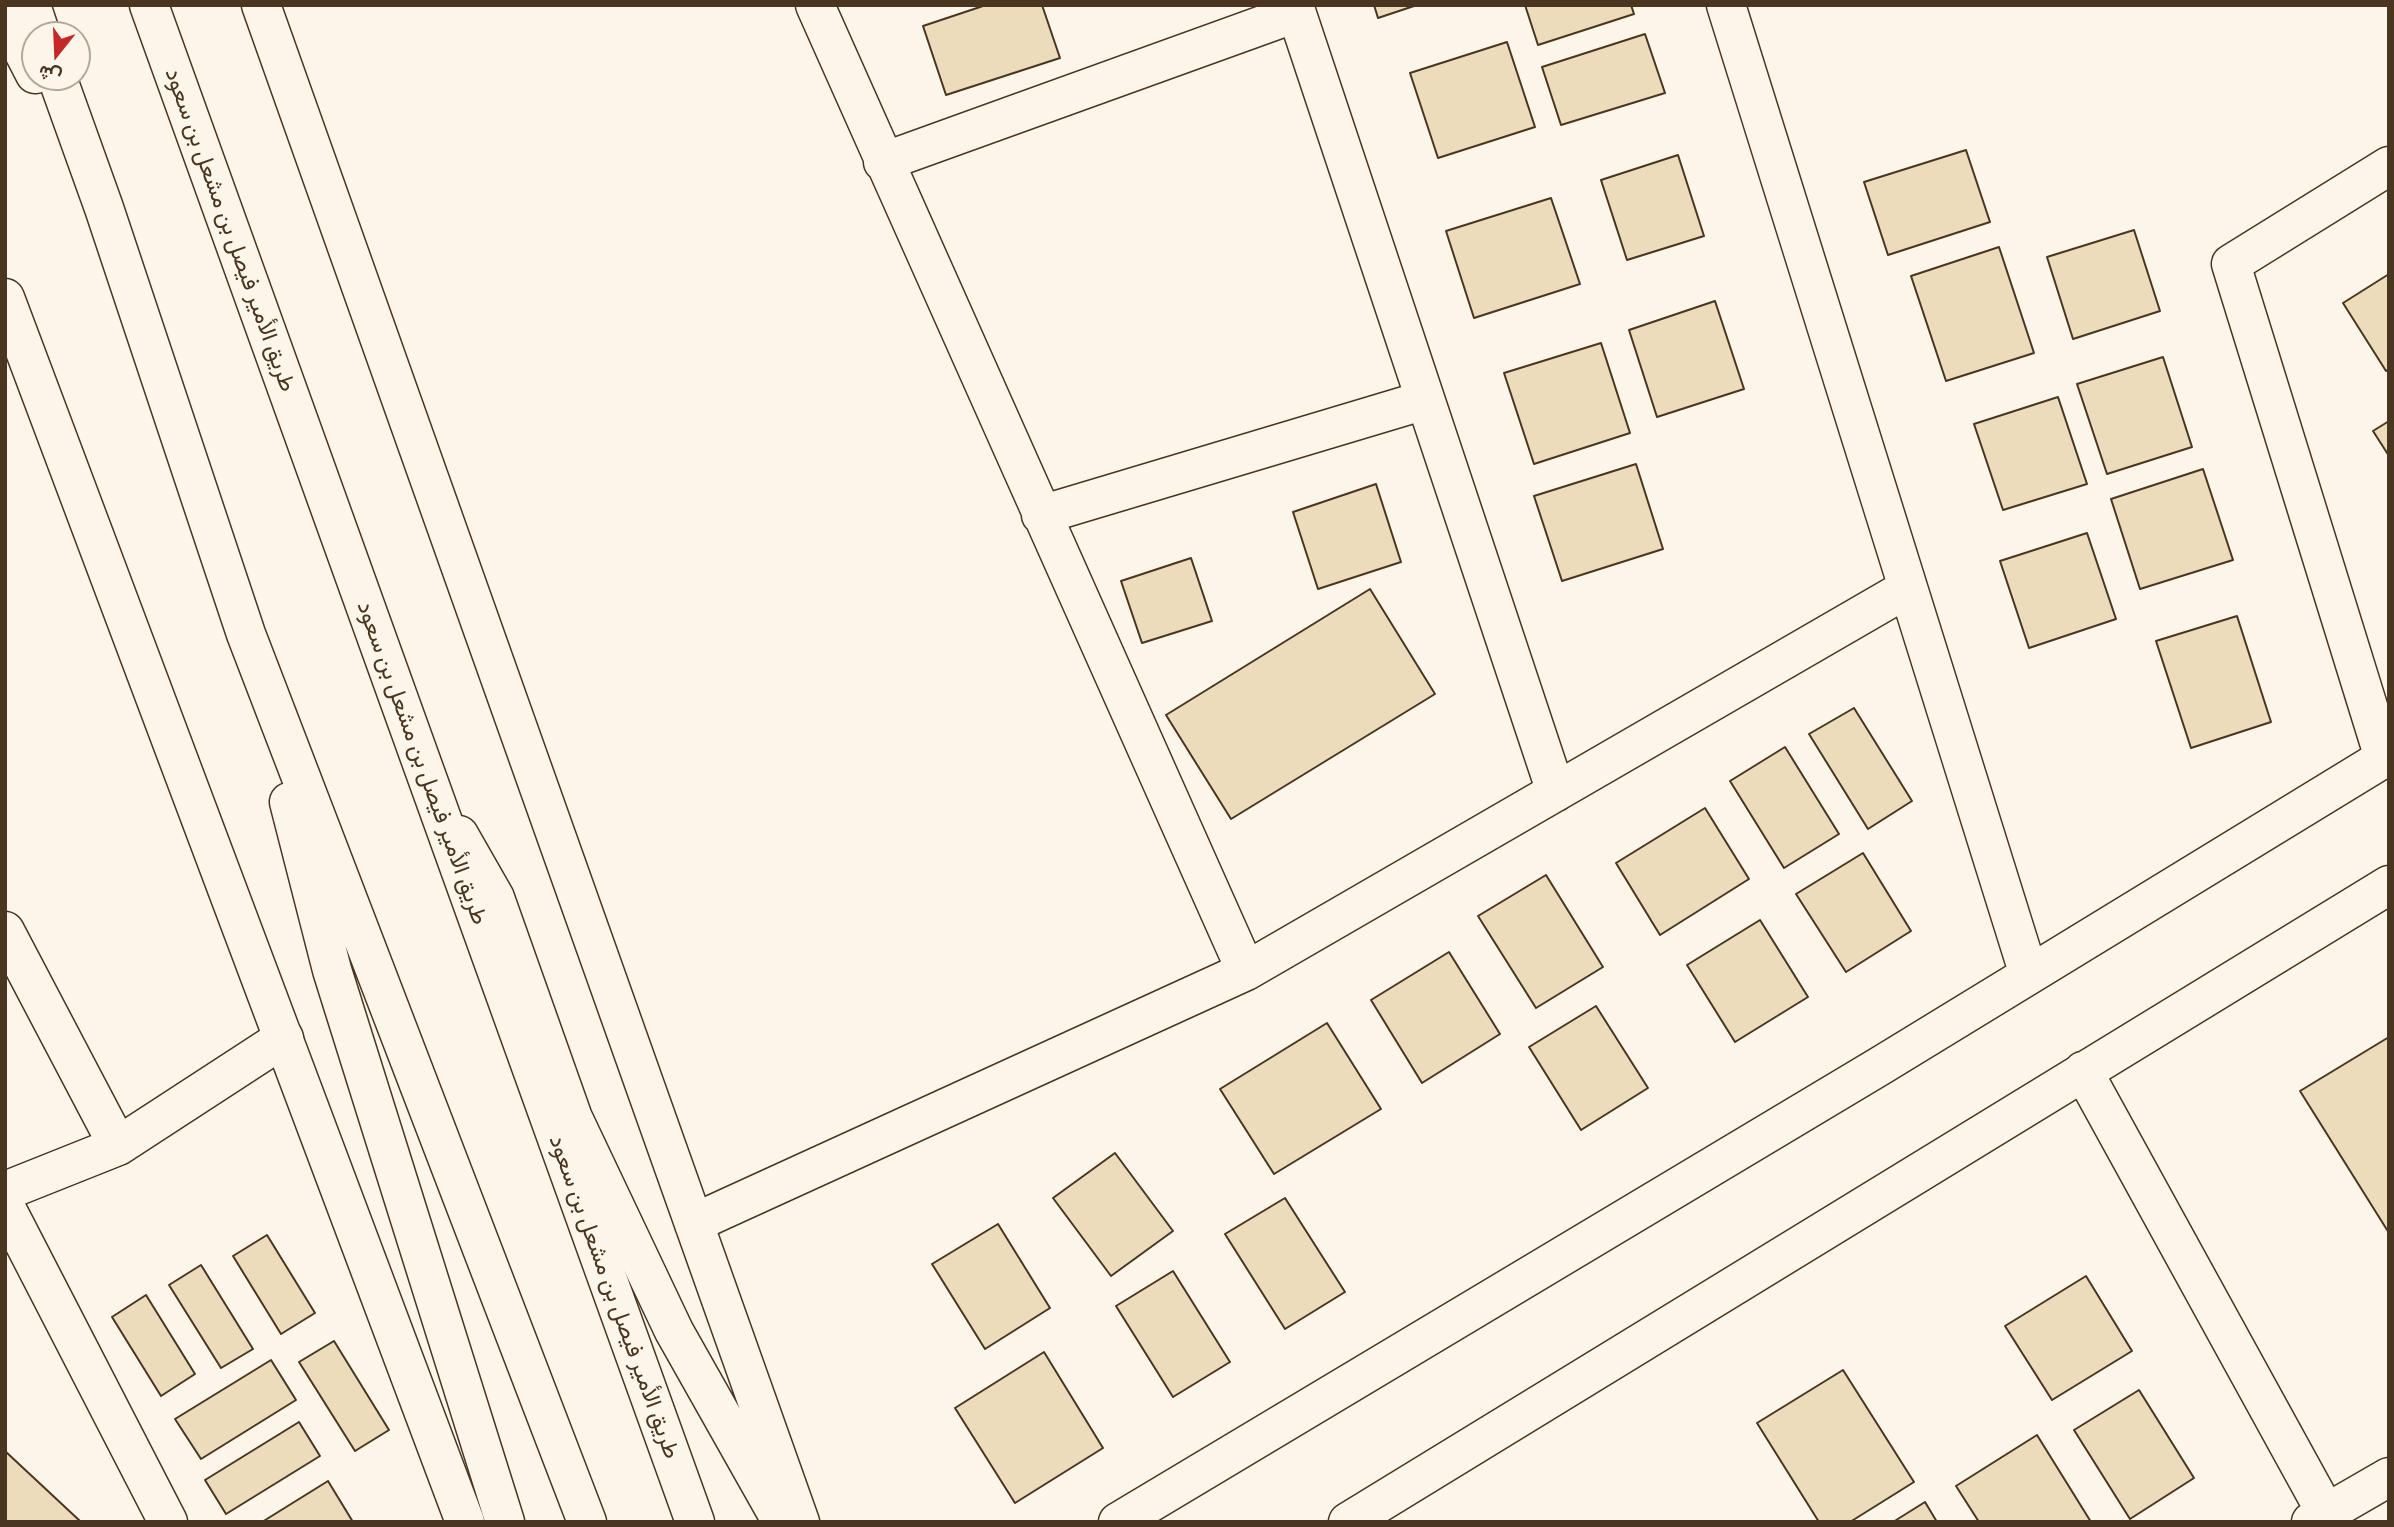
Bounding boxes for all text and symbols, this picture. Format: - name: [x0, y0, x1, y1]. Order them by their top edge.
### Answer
- north arrow: [21, 21, 91, 91]
- text: ش: [36, 60, 64, 89]
- street label: طريق الأمير فيصل بن مشعل بن سعود: [159, 65, 301, 395]
- street label: طريق الأمير فيصل بن مشعل بن سعود: [351, 598, 493, 928]
- street label: طريق الأمير فيصل بن مشعل بن سعود: [543, 1132, 685, 1462]

